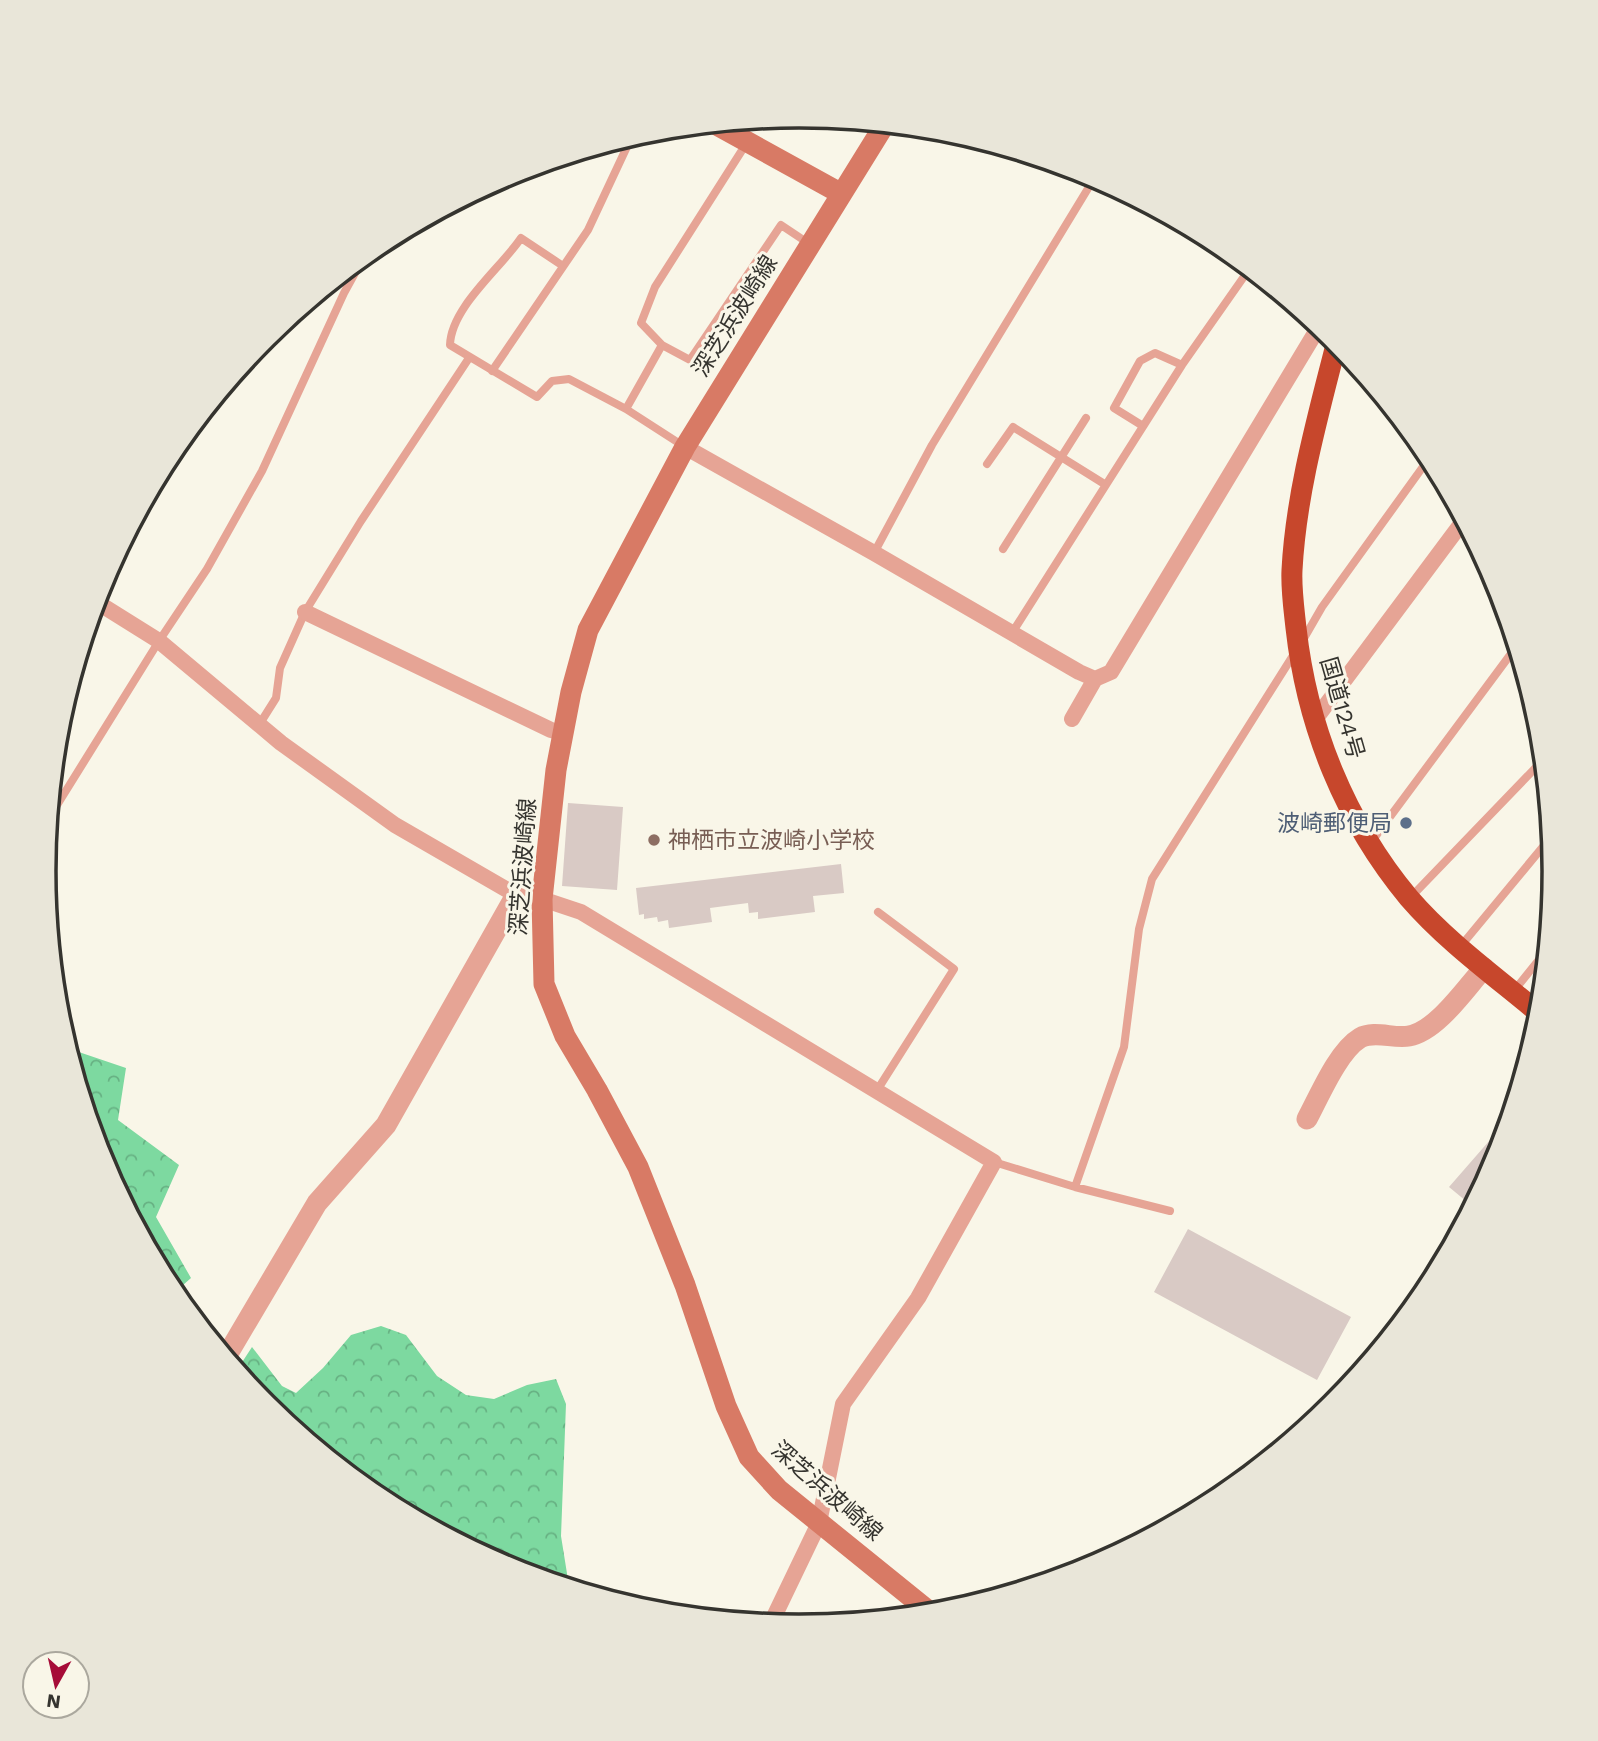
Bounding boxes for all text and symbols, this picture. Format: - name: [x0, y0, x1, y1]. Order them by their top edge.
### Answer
- street label: 深芝浜波崎線: [687, 250, 783, 382]
- street label: 国道124号: [1315, 654, 1369, 762]
- street label: 深芝浜波崎線: [505, 797, 541, 937]
- place label: 波崎郵便局: [1277, 810, 1392, 837]
- marker: 波崎郵便局: [1398, 815, 1414, 831]
- place label: 神栖市立波崎小学校: [668, 827, 875, 854]
- marker: 神栖市立波崎小学校: [646, 832, 662, 848]
- street label: 深芝浜波崎線: [766, 1436, 888, 1546]
- north arrow: [21, 1650, 91, 1720]
- text: N: [45, 1689, 62, 1714]

